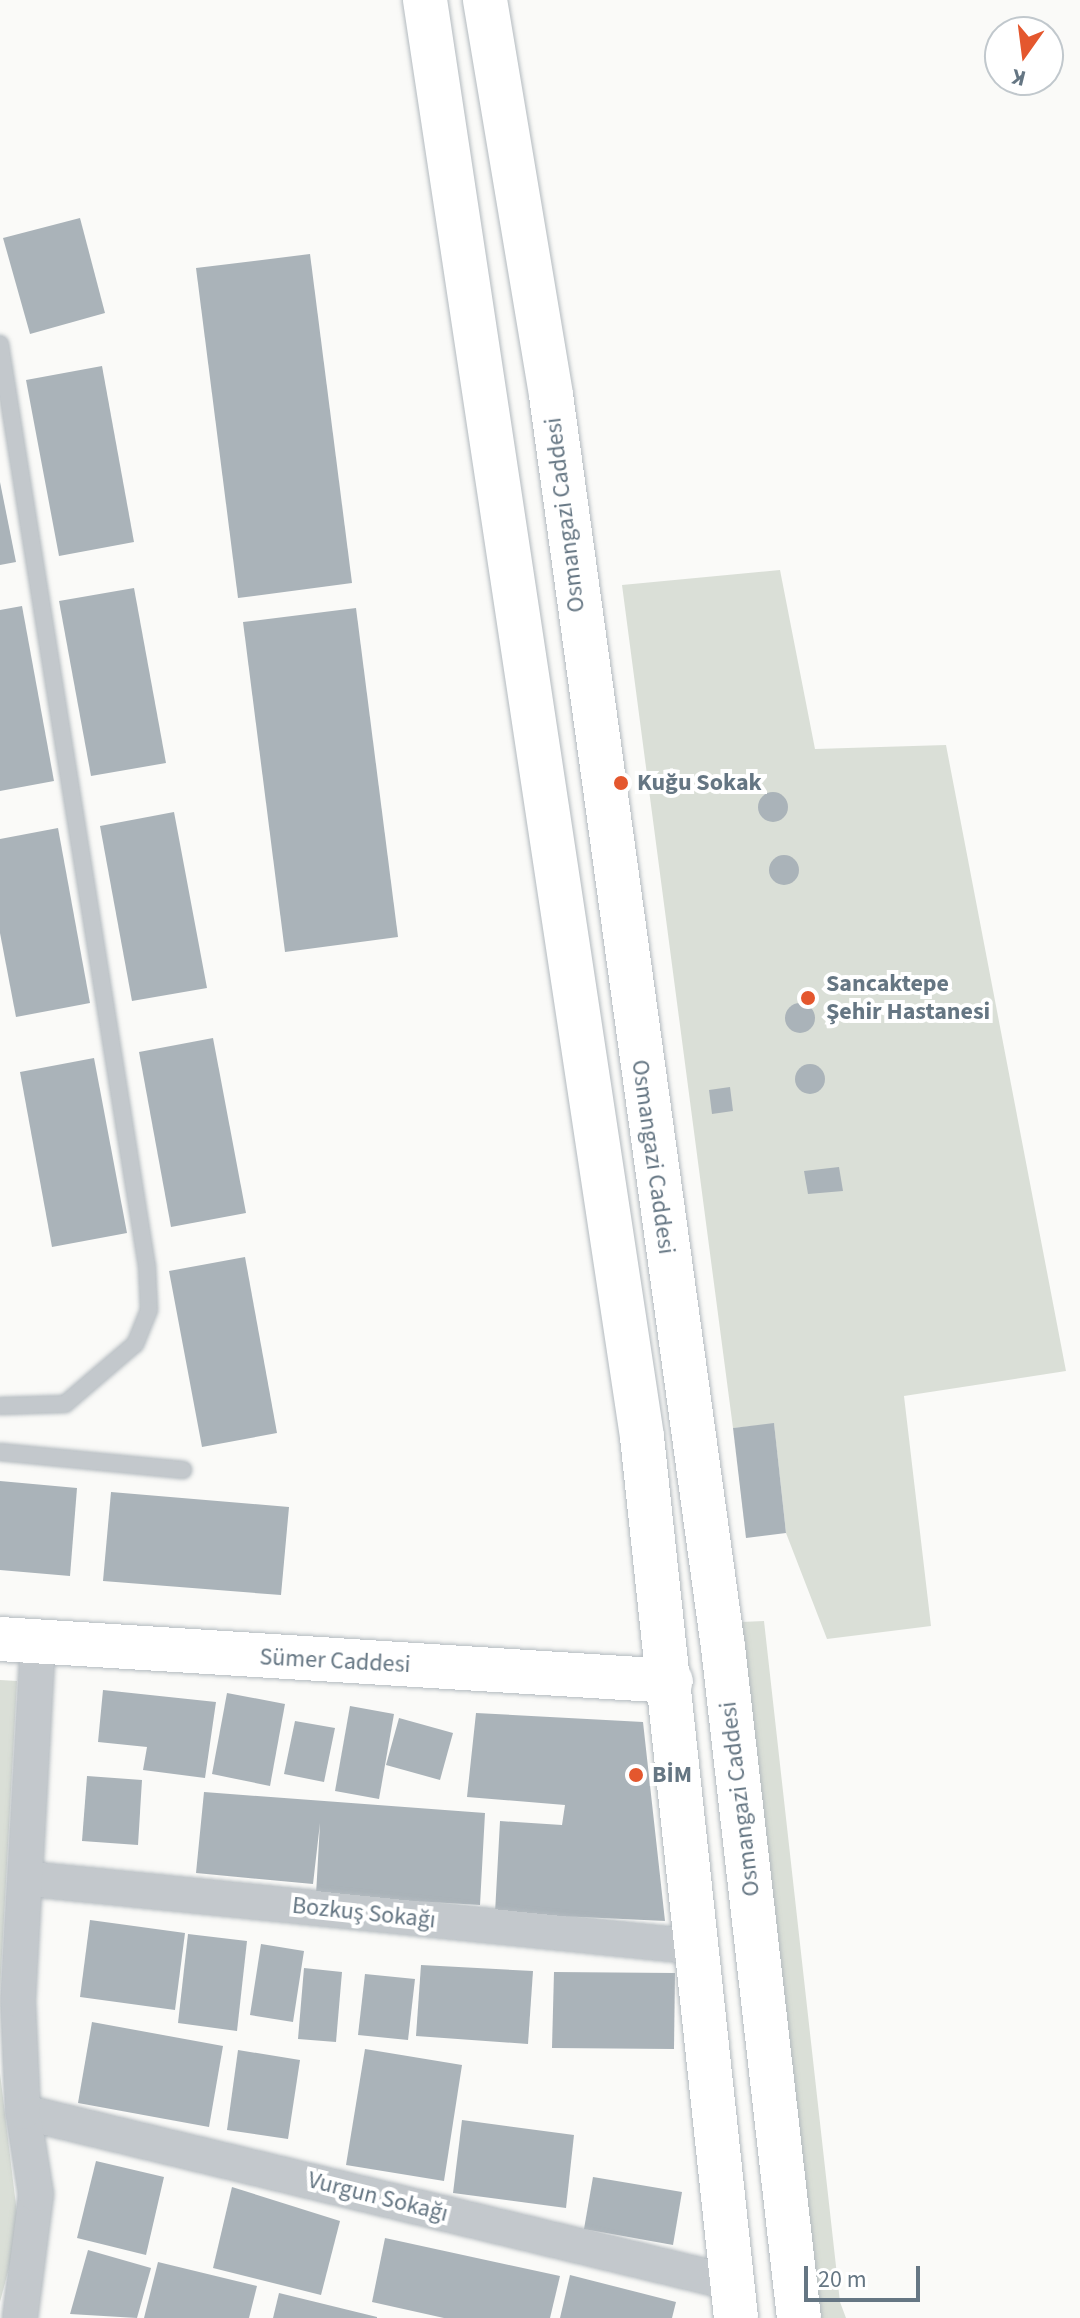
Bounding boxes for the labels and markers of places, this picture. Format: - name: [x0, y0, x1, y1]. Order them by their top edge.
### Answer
- place label: Kuğu Sokak: [637, 769, 762, 797]
- marker: Kuğu Sokak: [612, 774, 630, 792]
- place label: Sancaktepe Şehir Hastanesi: [826, 970, 990, 1026]
- marker: Sancaktepe Şehir Hastanesi: [797, 987, 819, 1009]
- place label: BİM: [652, 1761, 692, 1789]
- marker: BİM: [627, 1766, 645, 1784]

